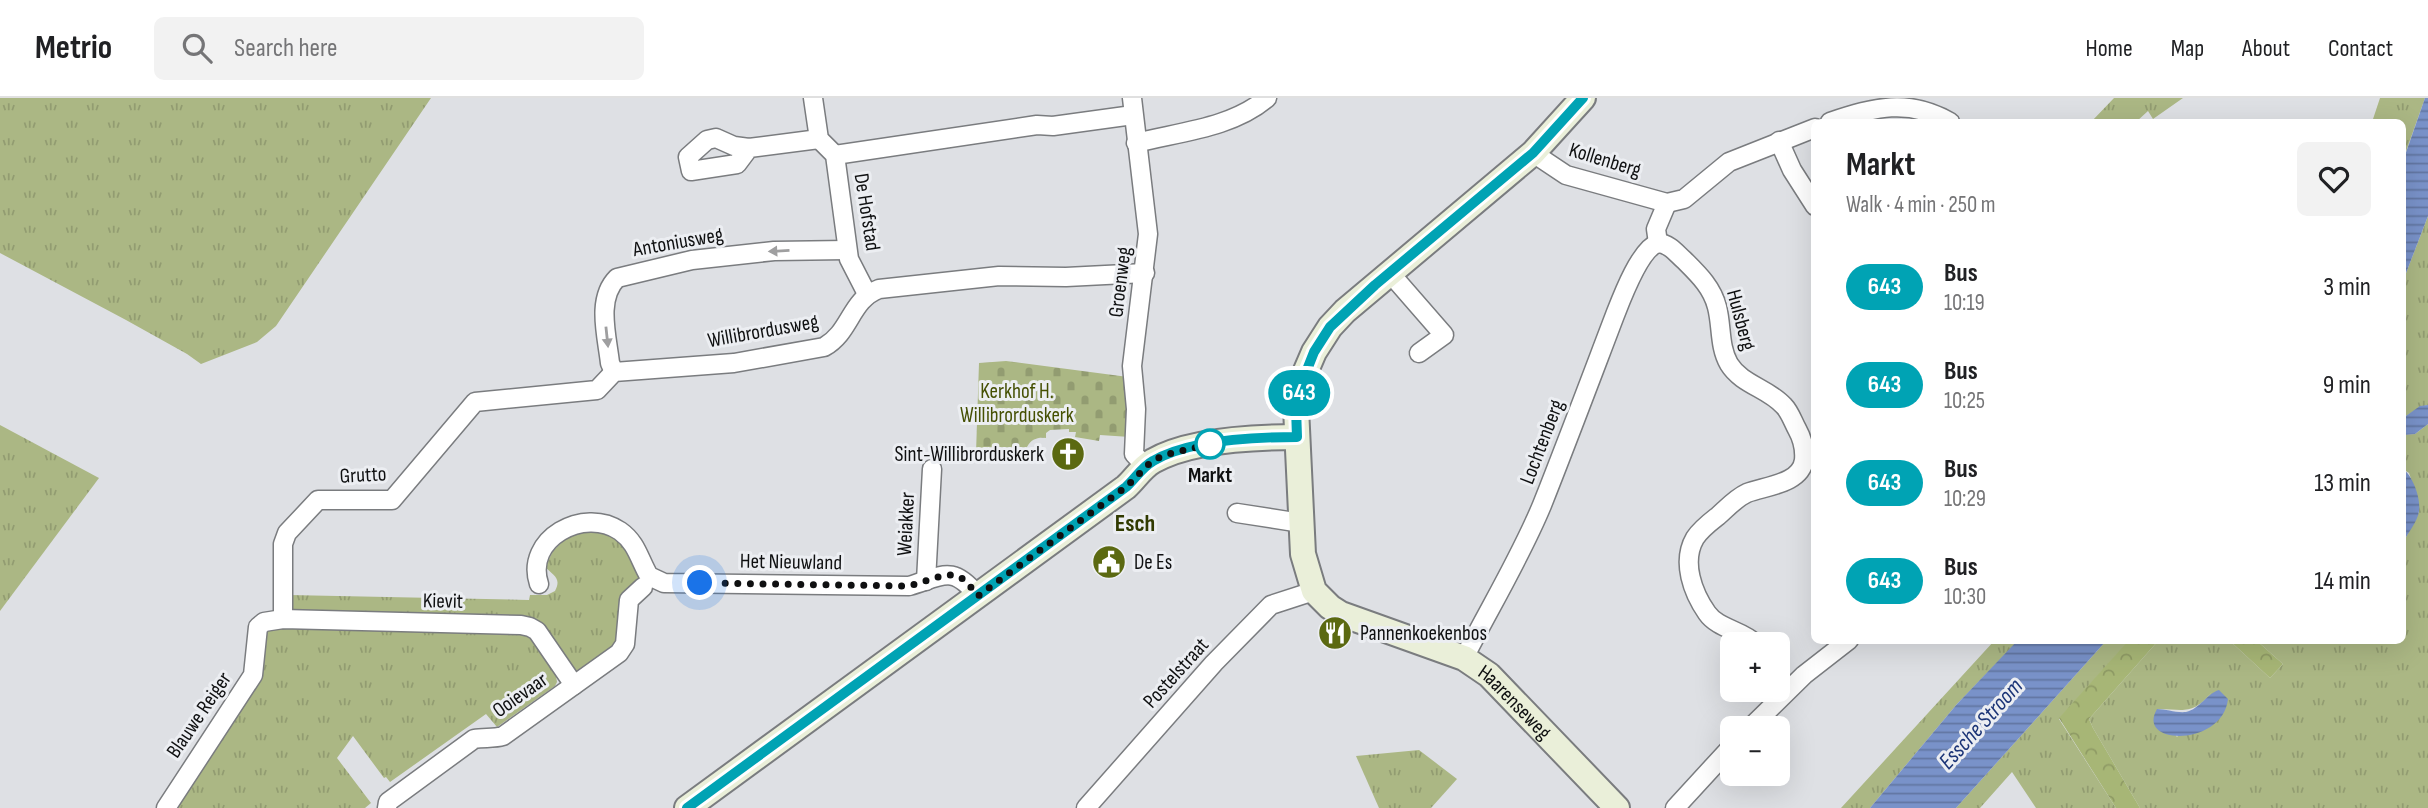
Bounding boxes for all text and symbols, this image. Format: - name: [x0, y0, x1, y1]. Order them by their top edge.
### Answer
- search box: [154, 17, 644, 80]
- text: Metrio: [35, 28, 112, 68]
- icon: search: [178, 29, 216, 67]
- text: Search here: [234, 33, 337, 64]
- text: Home: [2085, 34, 2133, 63]
- text: Map: [2171, 34, 2204, 63]
- text: About: [2242, 34, 2290, 63]
- text: Contact: [2328, 34, 2393, 63]
- street label: Kollenberg: [1566, 137, 1644, 183]
- button: heart: [2297, 142, 2371, 216]
- text: Markt: [1846, 145, 1915, 185]
- street label: De Hofstad: [849, 171, 885, 253]
- text: Walk · 4 min · 250 m: [1846, 191, 1996, 219]
- street label: Antoniusweg: [630, 222, 725, 262]
- one-way arrow: [768, 245, 790, 256]
- street label: Groenweg: [1103, 245, 1137, 319]
- text: Bus: [1944, 258, 1978, 289]
- text: 643: [1868, 272, 1901, 301]
- text: 3 min: [2323, 272, 2371, 303]
- street label: Hulsberg: [1721, 287, 1761, 353]
- text: 10:19: [1944, 289, 1985, 317]
- street label: Willibrordusweg: [706, 309, 820, 353]
- one-way arrow: [602, 326, 613, 348]
- text: Bus: [1944, 356, 1978, 387]
- line badge: 643: [1259, 370, 1339, 416]
- text: 643: [1868, 370, 1901, 399]
- text: 9 min: [2323, 370, 2371, 401]
- text: 643: [1282, 378, 1316, 407]
- park label: Kerkhof H. Willibrorduskerk: [960, 379, 1074, 428]
- text: 10:25: [1944, 387, 1985, 415]
- street label: Lochtenberg: [1514, 396, 1570, 488]
- marker: Markt: [1195, 429, 1225, 459]
- church icon: Sint-Willibrorduskerk: [1049, 435, 1087, 473]
- place label: Sint-Willibrorduskerk: [895, 442, 1044, 467]
- text: Bus: [1944, 454, 1978, 485]
- street label: Grutto: [339, 461, 387, 489]
- place label: Markt: [1188, 463, 1232, 488]
- text: 643: [1868, 468, 1901, 497]
- text: 13 min: [2314, 468, 2371, 499]
- text: 10:29: [1944, 485, 1986, 513]
- street label: Weiakker: [892, 491, 920, 557]
- district label: Esch: [1115, 509, 1155, 538]
- public building icon: De Es: [1090, 543, 1128, 581]
- street label: Het Nieuwland: [740, 549, 842, 575]
- place label: De Es: [1134, 550, 1172, 575]
- text: Bus: [1944, 552, 1978, 583]
- your location: [682, 565, 717, 600]
- text: 643: [1868, 566, 1901, 595]
- text: 14 min: [2314, 566, 2371, 597]
- text: 10:30: [1944, 583, 1986, 611]
- street label: Kievit: [423, 588, 463, 614]
- restaurant icon: Pannenkoekenbos: [1316, 614, 1354, 652]
- place label: Pannenkoekenbos: [1360, 621, 1487, 646]
- map controls: [1720, 632, 1790, 786]
- button: +: [1720, 632, 1790, 702]
- street label: Postelstraat: [1138, 633, 1214, 713]
- street label: Haarenseweg: [1474, 659, 1557, 745]
- street label: Blauwe Reiger: [161, 667, 237, 763]
- street label: Ooievaar: [488, 667, 552, 723]
- water label: Essche Stroom: [1933, 673, 2029, 775]
- button: −: [1720, 716, 1790, 786]

